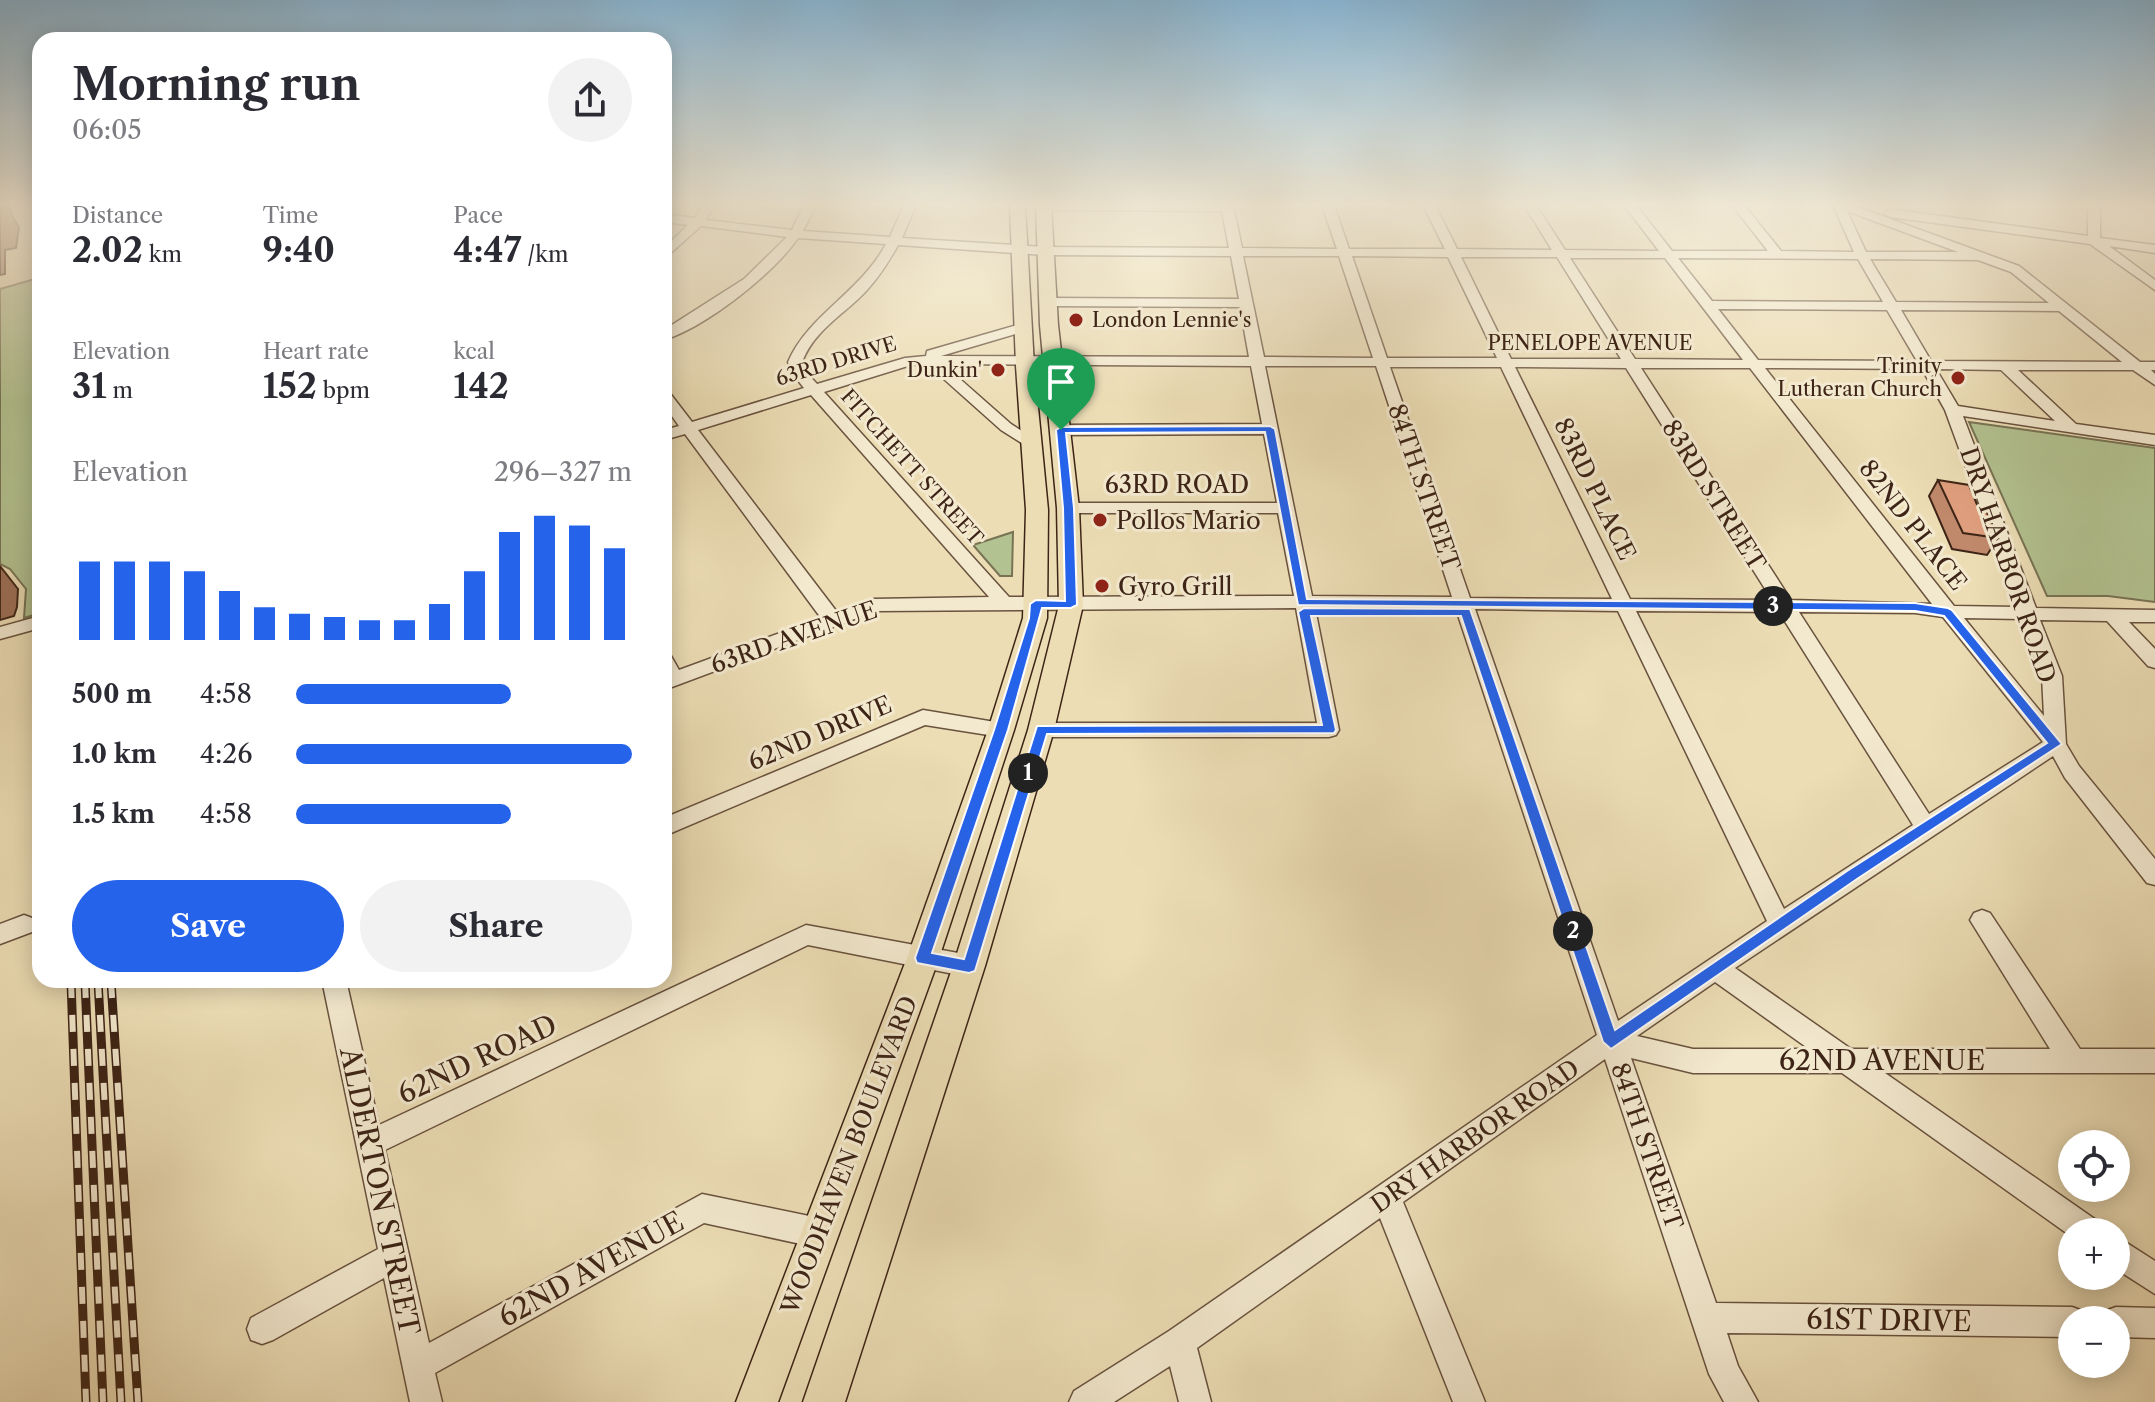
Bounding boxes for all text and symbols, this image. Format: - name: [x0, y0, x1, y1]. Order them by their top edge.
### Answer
- text: Morning run: [72, 57, 361, 111]
- button: share: [548, 58, 632, 142]
- text: 06:05: [72, 114, 142, 146]
- text: Distance: [72, 202, 163, 229]
- text: Time: [263, 202, 318, 229]
- text: Pace: [453, 202, 503, 229]
- text: 2.02: [72, 229, 143, 271]
- text: 9:40: [263, 229, 335, 271]
- text: 4:47: [453, 229, 521, 271]
- text: km: [143, 241, 182, 268]
- text: /km: [521, 241, 568, 268]
- place label: London Lennie's: [1092, 308, 1252, 332]
- marker: London Lennie's: [1067, 311, 1085, 329]
- street label: 63RD DRIVE: [773, 331, 899, 391]
- street label: PENELOPE AVENUE: [1487, 331, 1693, 355]
- text: Elevation: [72, 338, 170, 365]
- text: Heart rate: [263, 338, 369, 365]
- text: kcal: [453, 338, 495, 365]
- pin: [1027, 348, 1095, 430]
- place label: Trinity Lutheran Church: [1778, 354, 1943, 401]
- place label: Dunkin': [907, 358, 982, 382]
- icon: arrive: [1039, 360, 1083, 404]
- marker: Dunkin': [989, 361, 1007, 379]
- text: 31: [72, 365, 107, 407]
- text: 152: [263, 365, 317, 407]
- text: 142: [453, 365, 509, 407]
- marker: Trinity Lutheran Church: [1949, 369, 1967, 387]
- text: m: [107, 377, 133, 404]
- text: bpm: [317, 377, 370, 404]
- street label: FITCHETT STREET: [836, 384, 988, 550]
- street label: 84TH STREET: [1382, 400, 1466, 574]
- street label: 83RD PLACE: [1548, 413, 1642, 565]
- street label: 83RD STREET: [1656, 414, 1772, 576]
- street label: DRY HARBOR ROAD: [1954, 443, 2062, 687]
- street label: 82ND PLACE: [1853, 454, 1973, 596]
- text: Elevation: [72, 456, 188, 488]
- text: 296–327 m: [494, 456, 632, 488]
- street label: 63RD ROAD: [1105, 470, 1249, 499]
- place label: Pollos Mario: [1116, 506, 1261, 535]
- marker: Pollos Mario: [1091, 511, 1109, 529]
- place label: Gyro Grill: [1118, 572, 1233, 601]
- marker: Gyro Grill: [1093, 577, 1111, 595]
- pin: 3: [1753, 586, 1793, 626]
- text: 3: [1767, 592, 1779, 619]
- street label: 63RD AVENUE: [707, 595, 881, 679]
- text: 500 m: [72, 678, 152, 710]
- text: 4:58: [200, 678, 252, 710]
- street label: 62ND DRIVE: [744, 690, 896, 776]
- text: 1.0 km: [72, 738, 157, 770]
- text: 4:26: [200, 738, 253, 770]
- pin: 1: [1008, 753, 1048, 793]
- text: 1: [1023, 759, 1033, 786]
- text: 1.5 km: [72, 798, 155, 830]
- text: 4:58: [200, 798, 252, 830]
- button: Save: [72, 880, 344, 972]
- button: Share: [360, 880, 632, 972]
- pin: 2: [1553, 911, 1593, 951]
- text: 2: [1567, 917, 1580, 944]
- street label: WOODHAVEN BOULEVARD: [774, 992, 923, 1319]
- street label: 62ND ROAD: [392, 1007, 562, 1111]
- street label: ALDERTON STREET: [333, 1043, 427, 1338]
- street label: 62ND AVENUE: [1779, 1043, 1985, 1077]
- street label: DRY HARBOR ROAD: [1365, 1053, 1585, 1219]
- street label: 84TH STREET: [1605, 1059, 1689, 1233]
- map controls: [2058, 1130, 2130, 1378]
- button: locate: [2058, 1130, 2130, 1202]
- street label: 62ND AVENUE: [492, 1204, 690, 1334]
- button: +: [2058, 1218, 2130, 1290]
- street label: 61ST DRIVE: [1806, 1302, 1972, 1338]
- button: −: [2058, 1306, 2130, 1378]

